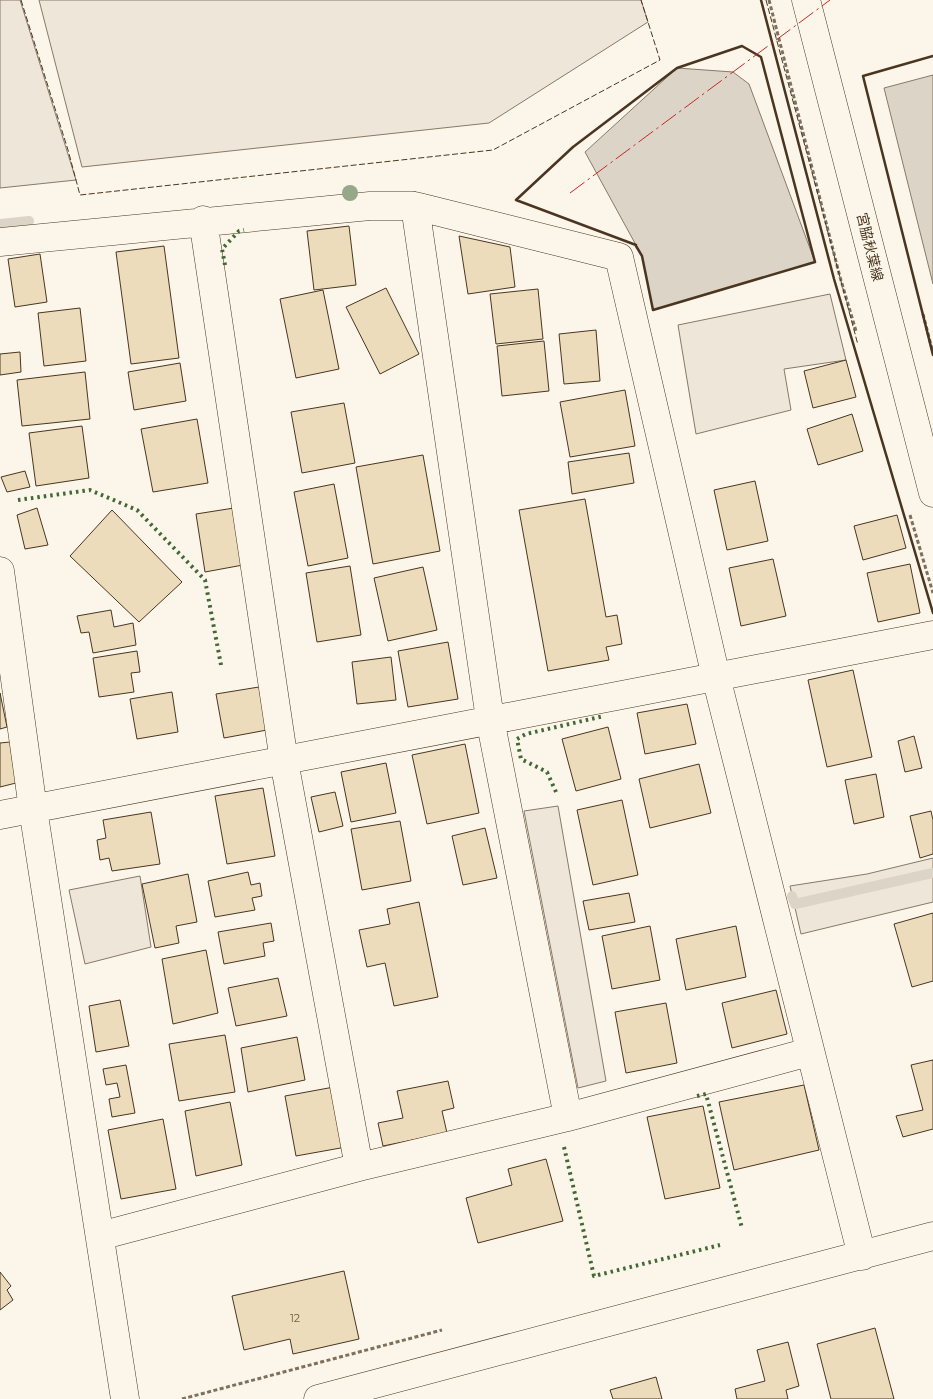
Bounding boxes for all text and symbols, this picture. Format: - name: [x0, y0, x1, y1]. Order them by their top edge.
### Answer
- street label: 宮脇秋葉線: [853, 211, 887, 283]
- house number: 12: [290, 1311, 300, 1325]

